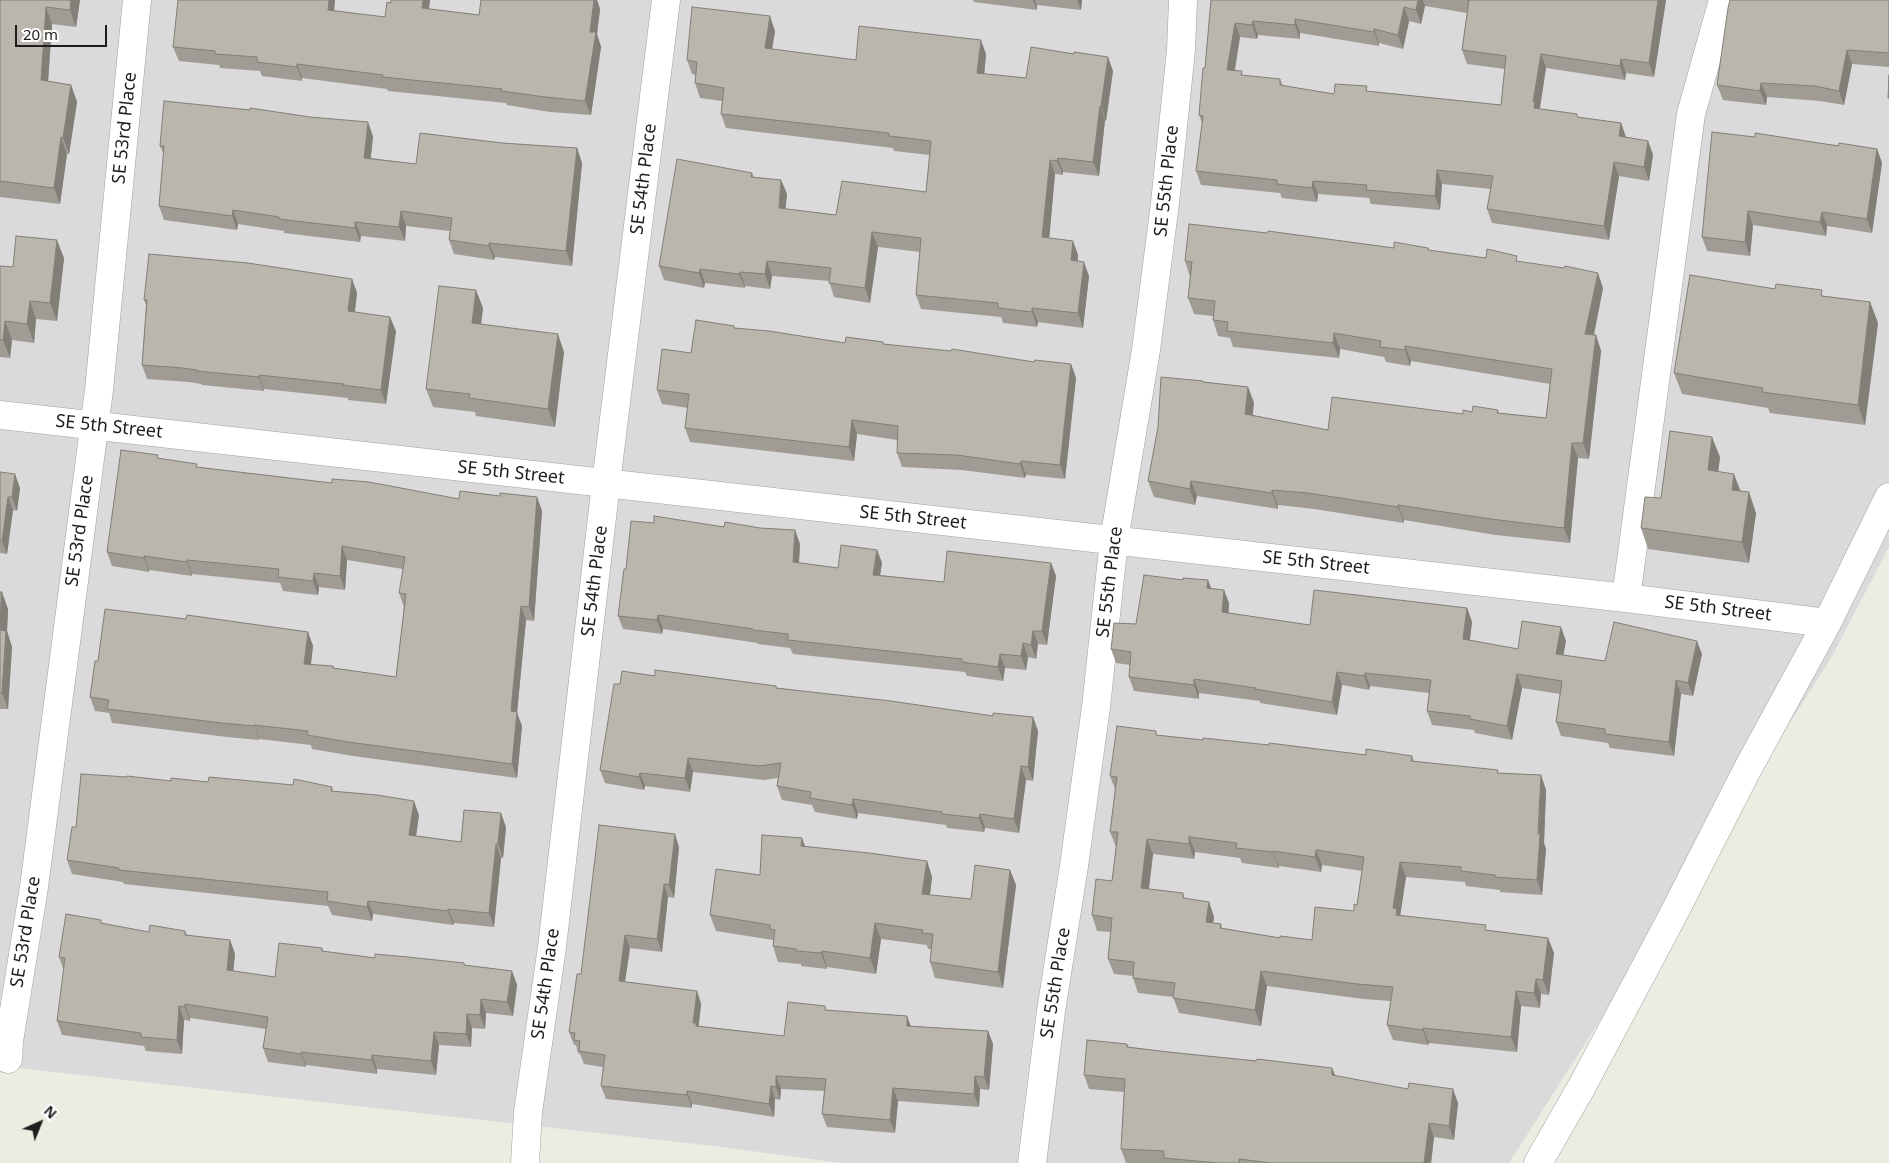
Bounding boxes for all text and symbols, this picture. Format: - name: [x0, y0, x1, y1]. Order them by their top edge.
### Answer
- scale bar: [18, 15, 110, 47]
- text: 20 m: [23, 24, 58, 44]
- street label: SE 53rd Place: [108, 71, 142, 185]
- street label: SE 54th Place: [626, 122, 662, 236]
- street label: SE 55th Place: [1150, 124, 1184, 238]
- street label: SE 5th Street: [54, 411, 164, 443]
- street label: SE 5th Street: [456, 457, 566, 489]
- street label: SE 53rd Place: [61, 474, 99, 588]
- street label: SE 5th Street: [858, 502, 968, 534]
- street label: SE 54th Place: [577, 524, 613, 638]
- street label: SE 55th Place: [1092, 525, 1128, 639]
- street label: SE 5th Street: [1261, 547, 1371, 579]
- street label: SE 5th Street: [1663, 592, 1773, 626]
- street label: SE 53rd Place: [7, 875, 45, 989]
- street label: SE 55th Place: [1037, 926, 1075, 1040]
- street label: SE 54th Place: [528, 927, 564, 1041]
- north arrow: [15, 1098, 65, 1148]
- text: N: [40, 1101, 61, 1123]

